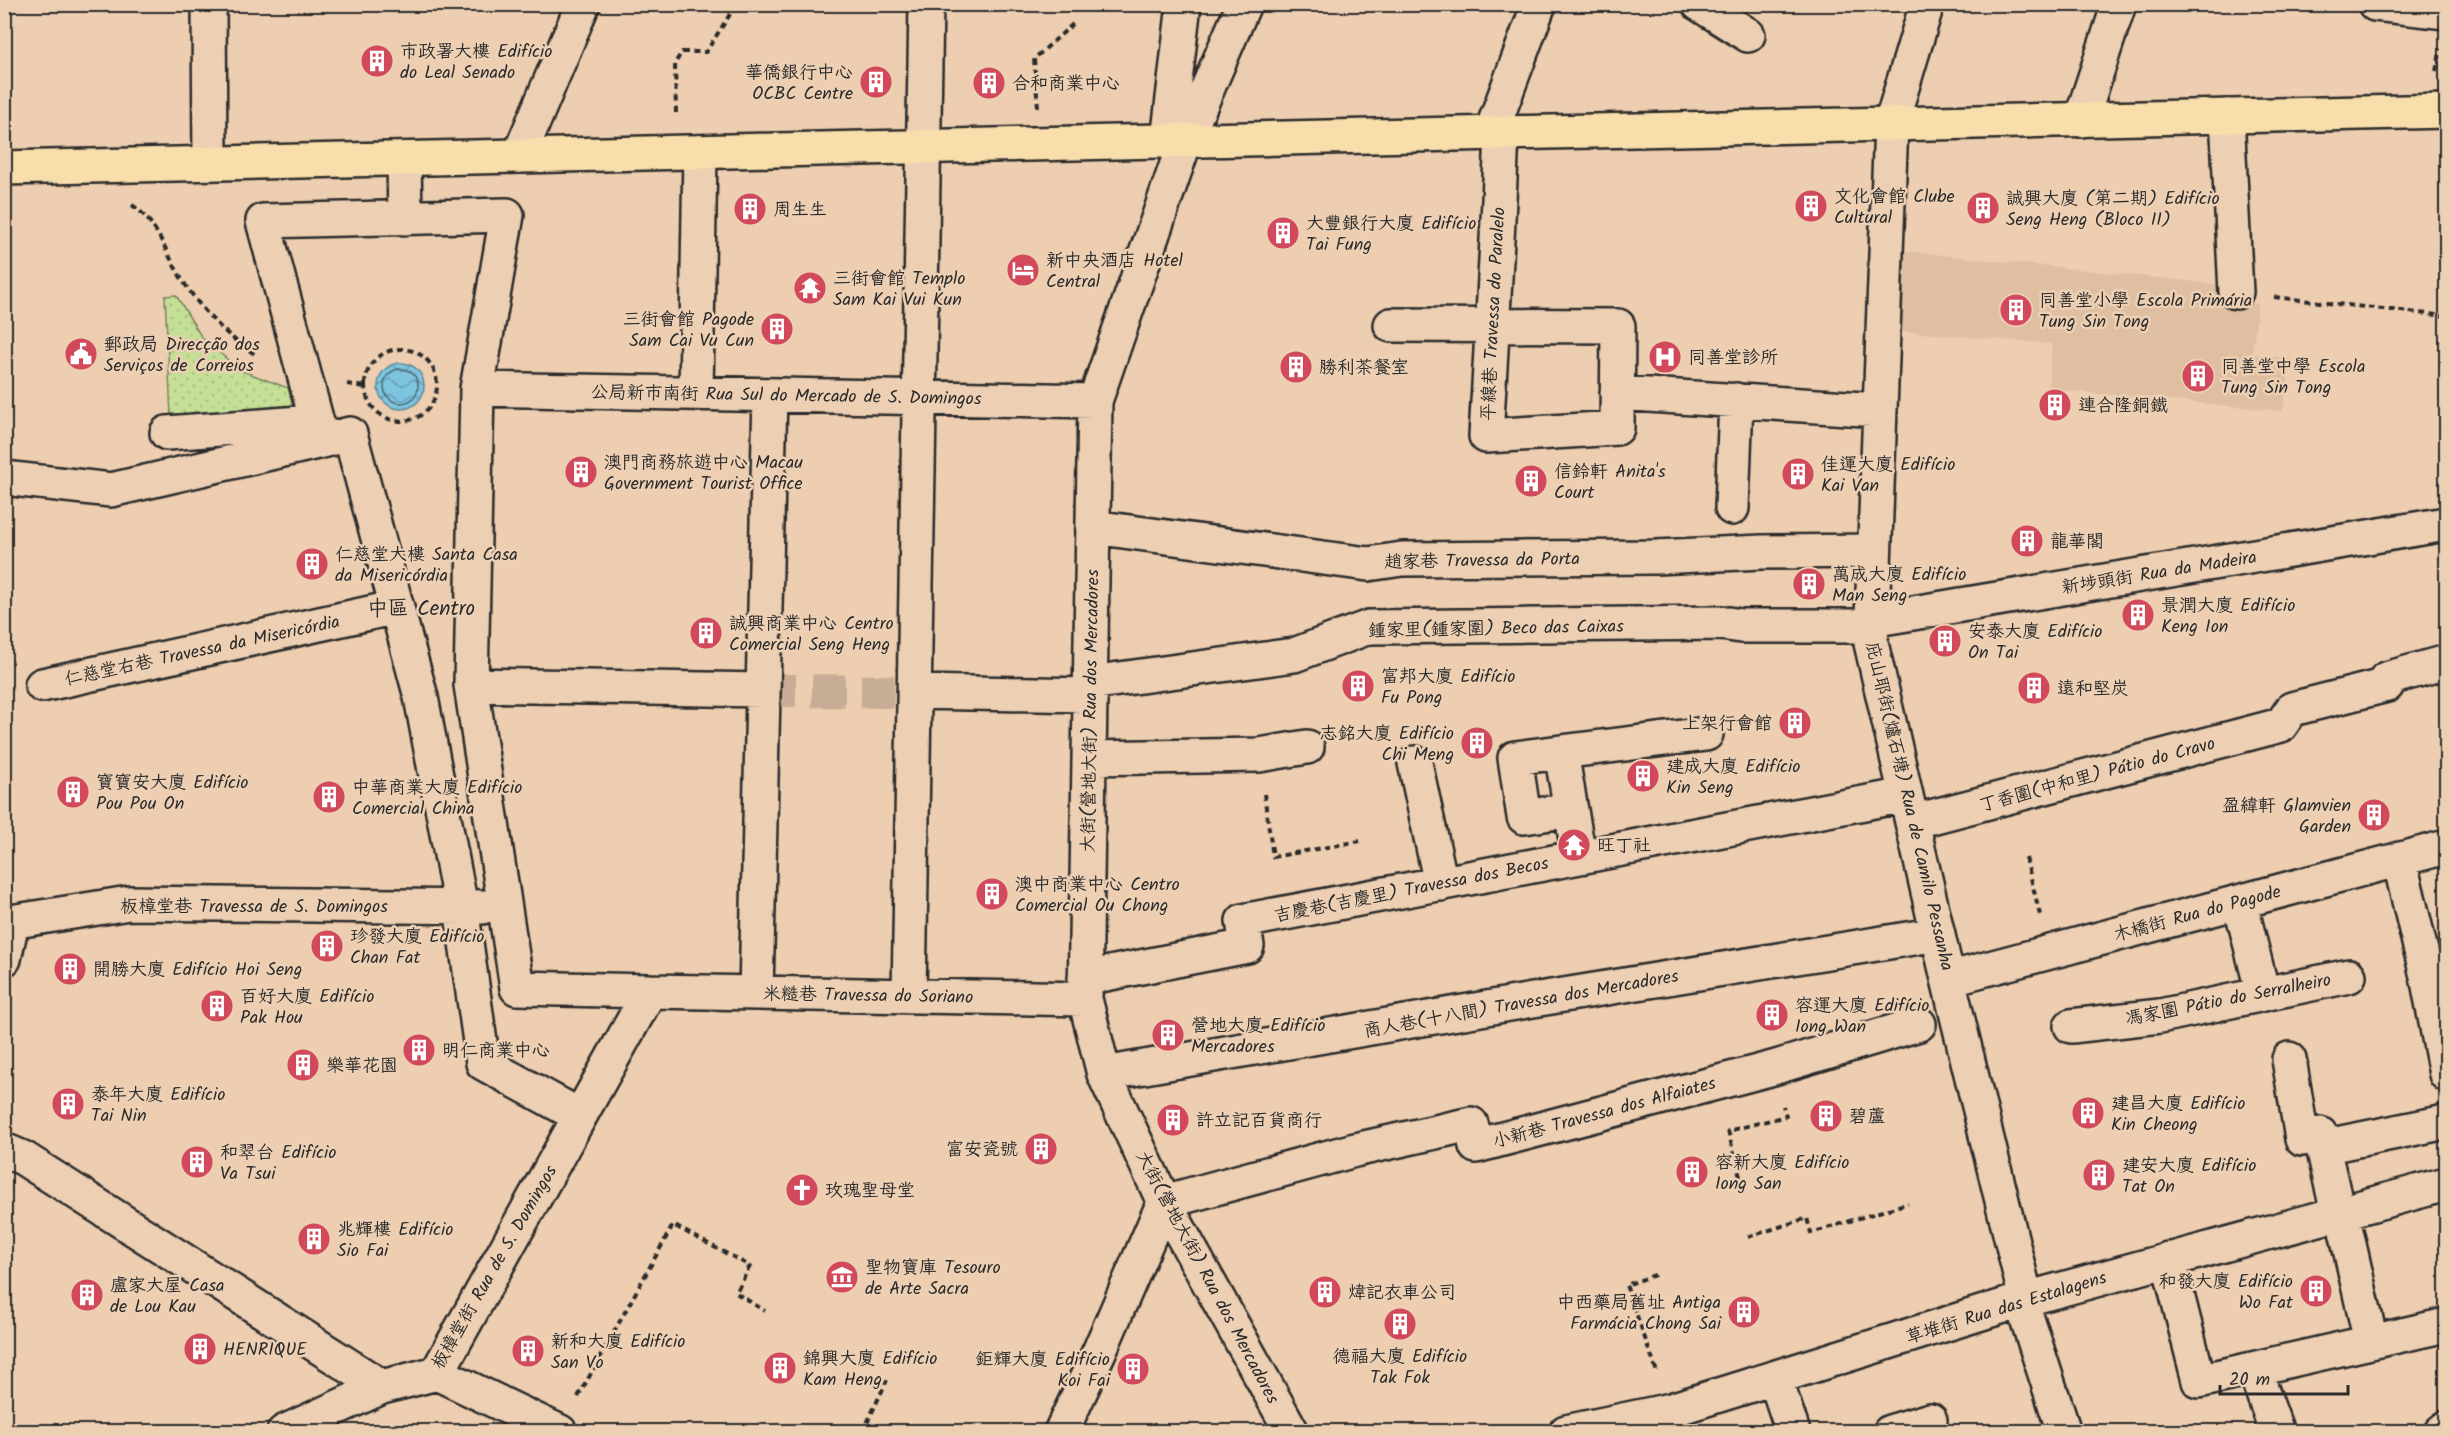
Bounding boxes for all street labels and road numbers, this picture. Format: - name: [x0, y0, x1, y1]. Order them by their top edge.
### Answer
- street label: 平線巷 Travessa do Paralelo: [1474, 206, 1515, 422]
- street label: 公局新市南街 Rua Sul do Mercado de S. Domingos: [590, 379, 982, 414]
- street label: 新埗頭街 Rua da Madeira: [2060, 544, 2259, 603]
- street label: 趙家巷 Travessa da Porta: [1384, 545, 1580, 578]
- street label: 大街(營地大街) Rua dos Mercadores: [1075, 569, 1108, 853]
- street label: 仁慈堂右巷 Travessa da Misericórdia: [62, 608, 343, 695]
- street label: 鍾家里(鍾家圍) Beco das Caixas: [1368, 613, 1624, 646]
- street label: 庇山耶街(爐石塘) Rua de Camilo Pessanha: [1856, 639, 1961, 974]
- street label: 丁香圍(中和里) Pátio do Cravo: [1976, 730, 2219, 821]
- street label: 吉慶巷(吉慶里) Travessa dos Becos: [1271, 850, 1551, 931]
- street label: 木橋街 Rua do Pagode: [2110, 878, 2284, 951]
- street label: 板樟堂巷 Travessa de S. Domingos: [120, 893, 388, 922]
- street label: 商人巷(十八間) Travessa dos Mercadores: [1361, 962, 1681, 1046]
- street label: 馮家圍 Pátio do Serralheiro: [2123, 966, 2334, 1035]
- street label: 米糙巷 Travessa do Soriano: [763, 980, 973, 1013]
- street label: 小新巷 Travessa dos Alfaiates: [1490, 1070, 1720, 1157]
- street label: 大街(營地大街) Rua dos Mercadores: [1127, 1146, 1286, 1410]
- street label: 板樟堂街 Rua de S. Domingos: [425, 1160, 566, 1375]
- street label: 草堆街 Rua das Estalagens: [1902, 1264, 2111, 1353]

